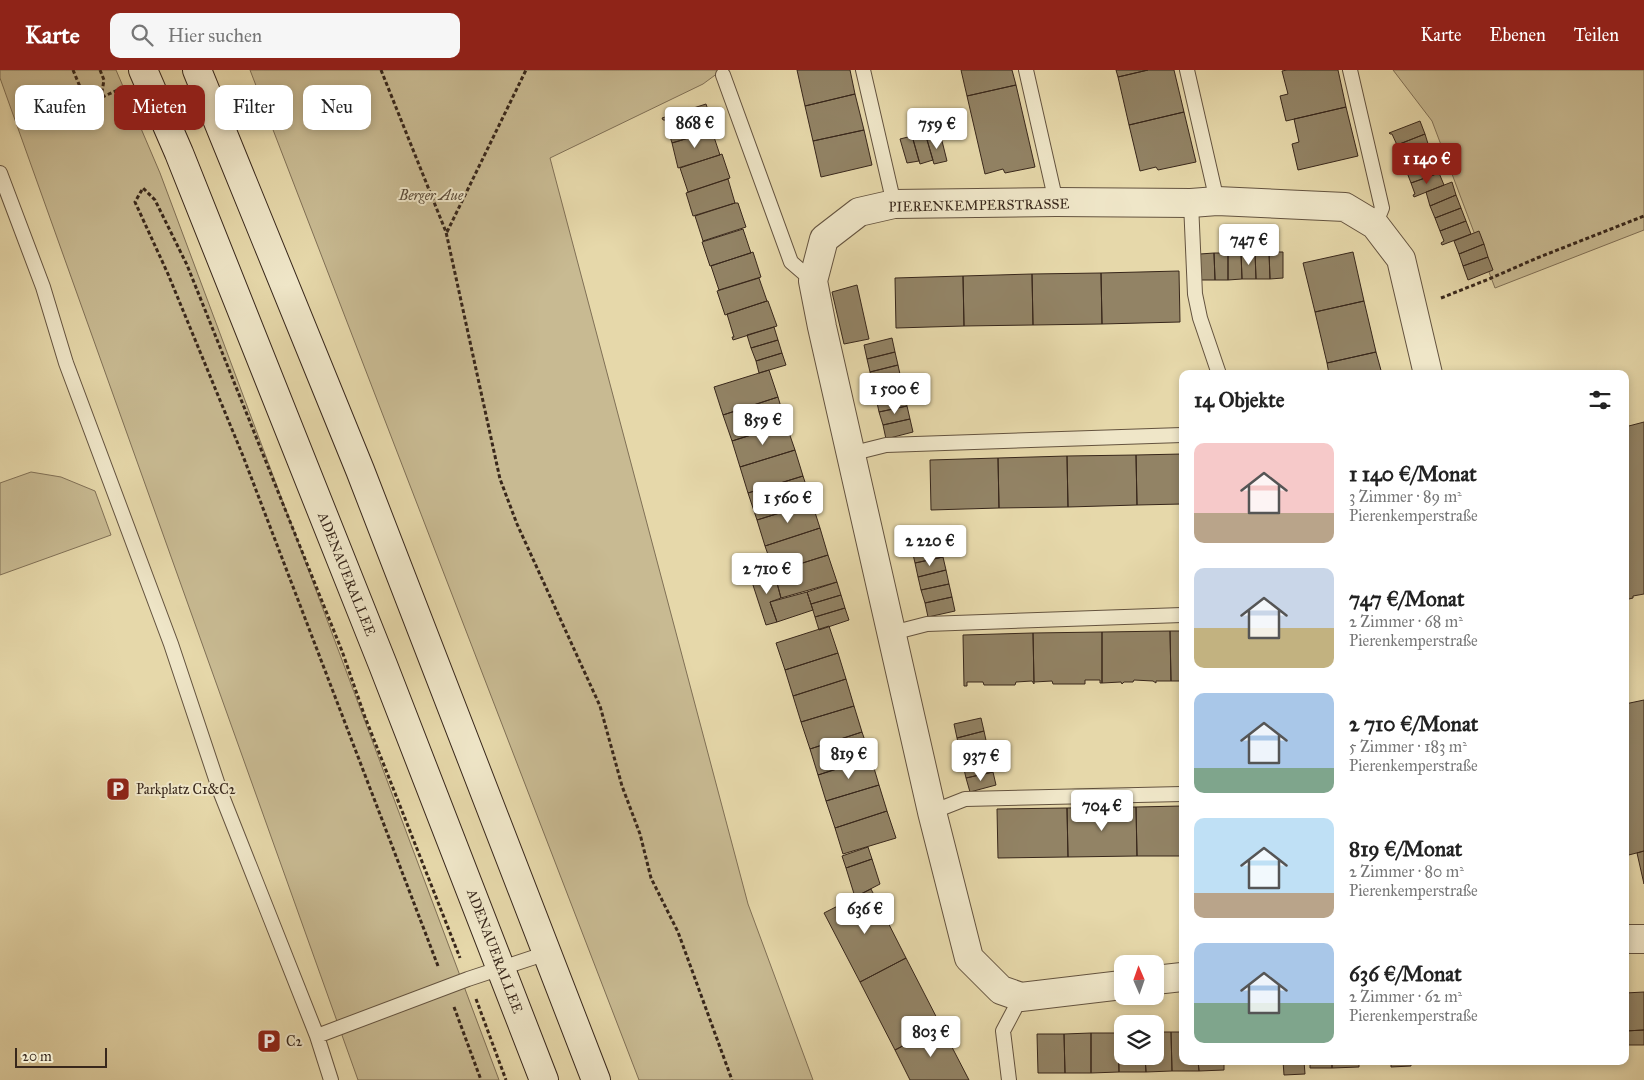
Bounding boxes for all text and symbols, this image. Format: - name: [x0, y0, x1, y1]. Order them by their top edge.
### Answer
- search box: [110, 13, 460, 58]
- text: Karte: [25, 20, 80, 50]
- icon: search: [128, 21, 156, 49]
- text: Hier suchen: [168, 24, 262, 47]
- text: Karte: [1421, 24, 1462, 46]
- text: Ebenen: [1490, 24, 1546, 46]
- text: Teilen: [1574, 24, 1619, 46]
- chip: Kaufen: [15, 85, 104, 130]
- chip: Mieten: [114, 85, 205, 130]
- chip: Filter: [215, 85, 293, 130]
- chip: Neu: [303, 85, 371, 130]
- pin: 868 €: [660, 106, 730, 149]
- pin: 759 €: [902, 108, 972, 150]
- text: 868 €: [676, 113, 714, 132]
- text: 759 €: [918, 114, 956, 133]
- pin: 1 140 €: [1381, 142, 1473, 185]
- text: 1 140 €: [1403, 149, 1451, 168]
- park label: Berger Aue: [398, 187, 464, 204]
- street label: PIERENKEMPERSTRASSE: [888, 195, 1070, 216]
- pin: 747 €: [1214, 224, 1284, 266]
- text: 747 €: [1230, 230, 1268, 249]
- pin: 1 500 €: [849, 372, 941, 415]
- text: 1 500 €: [871, 379, 919, 398]
- icon: filters: [1586, 386, 1614, 414]
- text: 14 Objekte: [1194, 387, 1284, 413]
- pin: 859 €: [728, 404, 798, 446]
- text: 859 €: [744, 410, 782, 429]
- text: 1 140 €/Monat: [1349, 461, 1477, 487]
- icon: home: [1234, 463, 1294, 523]
- pin: 1 560 €: [742, 482, 834, 524]
- text: 3 Zimmer · 89 m²: [1349, 487, 1462, 506]
- text: 1 560 €: [764, 488, 812, 507]
- text: Pierenkemperstraße: [1349, 506, 1478, 525]
- street label: ADENAUERALLEE: [314, 509, 379, 639]
- pin: 2 220 €: [884, 524, 976, 567]
- text: 2 220 €: [905, 531, 955, 550]
- pin: 2 710 €: [721, 552, 813, 595]
- text: 2 710 €: [743, 559, 791, 578]
- text: 747 €/Monat: [1349, 586, 1464, 612]
- icon: home: [1234, 588, 1294, 648]
- text: 2 Zimmer · 68 m²: [1349, 612, 1463, 631]
- text: Pierenkemperstraße: [1349, 631, 1478, 650]
- text: 2 710 €/Monat: [1349, 711, 1478, 737]
- icon: home: [1234, 713, 1294, 773]
- text: 5 Zimmer · 183 m²: [1349, 737, 1467, 756]
- pin: 819 €: [814, 738, 884, 780]
- pin: 937 €: [946, 740, 1016, 782]
- text: 819 €: [831, 744, 867, 763]
- text: 937 €: [963, 746, 999, 765]
- text: Pierenkemperstraße: [1349, 756, 1478, 775]
- parking icon: Parkplatz C1&C2: [105, 776, 131, 802]
- place label: Parkplatz C1&C2: [136, 781, 236, 798]
- pin: 704 €: [1067, 790, 1137, 832]
- text: 704 €: [1082, 796, 1122, 815]
- text: 819 €/Monat: [1349, 836, 1462, 862]
- icon: home: [1234, 838, 1294, 898]
- text: 2 Zimmer · 80 m²: [1349, 862, 1464, 881]
- text: Pierenkemperstraße: [1349, 881, 1478, 900]
- street label: ADENAUERALLEE: [463, 886, 526, 1016]
- pin: 636 €: [830, 892, 900, 935]
- text: 636 €: [847, 899, 883, 918]
- north arrow: [1114, 955, 1164, 1005]
- map controls: [1114, 955, 1164, 1065]
- text: 636 €/Monat: [1349, 961, 1462, 987]
- icon: home: [1234, 963, 1294, 1023]
- text: 2 Zimmer · 62 m²: [1349, 987, 1462, 1006]
- text: Pierenkemperstraße: [1349, 1006, 1478, 1025]
- button: layers: [1114, 1015, 1164, 1065]
- pin: 803 €: [896, 1016, 966, 1058]
- text: 803 €: [912, 1022, 950, 1041]
- parking icon: C2: [256, 1028, 282, 1054]
- place label: C2: [286, 1033, 303, 1050]
- scale bar: [15, 1045, 108, 1068]
- text: 20 m: [22, 1048, 52, 1065]

